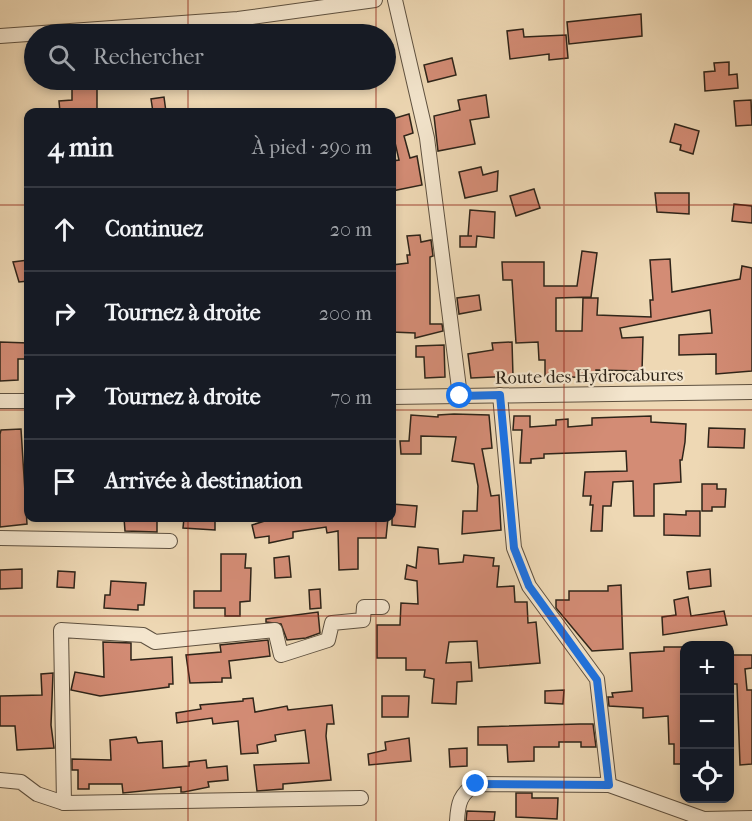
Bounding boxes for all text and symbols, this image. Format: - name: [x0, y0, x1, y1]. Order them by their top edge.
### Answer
- search box: [24, 24, 396, 90]
- icon: search: [45, 41, 78, 74]
- text: Rechercher: [93, 44, 204, 70]
- text: 4 min: [48, 132, 113, 163]
- text: À pied · 290 m: [252, 136, 372, 159]
- icon: ahead: [48, 213, 81, 246]
- text: Continuez: [105, 216, 203, 242]
- text: 20 m: [330, 218, 372, 241]
- icon: right: [48, 297, 81, 330]
- text: Tournez à droite: [105, 300, 261, 326]
- text: 200 m: [319, 302, 372, 325]
- street label: Route des Hydrocabures: [495, 364, 684, 389]
- icon: right: [48, 381, 81, 414]
- route start: [446, 382, 472, 408]
- text: Tournez à droite: [105, 384, 261, 410]
- text: 70 m: [330, 386, 372, 409]
- icon: arrive: [48, 465, 81, 498]
- text: Arrivée à destination: [105, 468, 302, 494]
- map controls: [680, 641, 734, 803]
- button: +: [680, 641, 734, 695]
- button: −: [680, 695, 734, 749]
- button: locate: [680, 749, 734, 803]
- route end: [462, 770, 488, 796]

